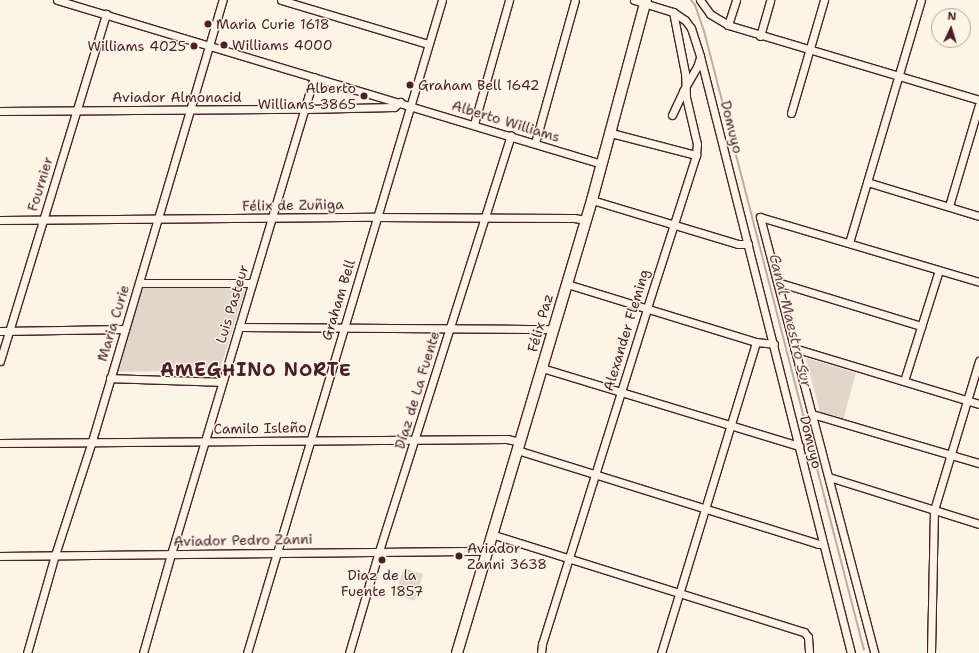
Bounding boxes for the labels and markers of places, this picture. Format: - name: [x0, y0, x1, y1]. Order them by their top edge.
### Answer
- place label: Maria Curie 1618: [216, 16, 330, 32]
- marker: Maria Curie 1618: [203, 19, 213, 29]
- place label: Williams 4000: [232, 37, 333, 53]
- place label: Williams 4025: [88, 38, 186, 54]
- marker: Williams 4000: [219, 40, 229, 50]
- marker: Williams 4025: [189, 41, 199, 51]
- place label: Graham Bell 1642: [418, 77, 540, 93]
- place label: Alberto Williams 3865: [258, 80, 356, 112]
- marker: Graham Bell 1642: [405, 80, 415, 90]
- marker: Alberto Williams 3865: [359, 91, 369, 101]
- place label: Aviador Zanni 3638: [467, 540, 547, 572]
- marker: Aviador Zanni 3638: [454, 551, 464, 561]
- marker: Diaz de la Fuente 1857: [377, 555, 387, 565]
- place label: Diaz de la Fuente 1857: [341, 567, 423, 600]

